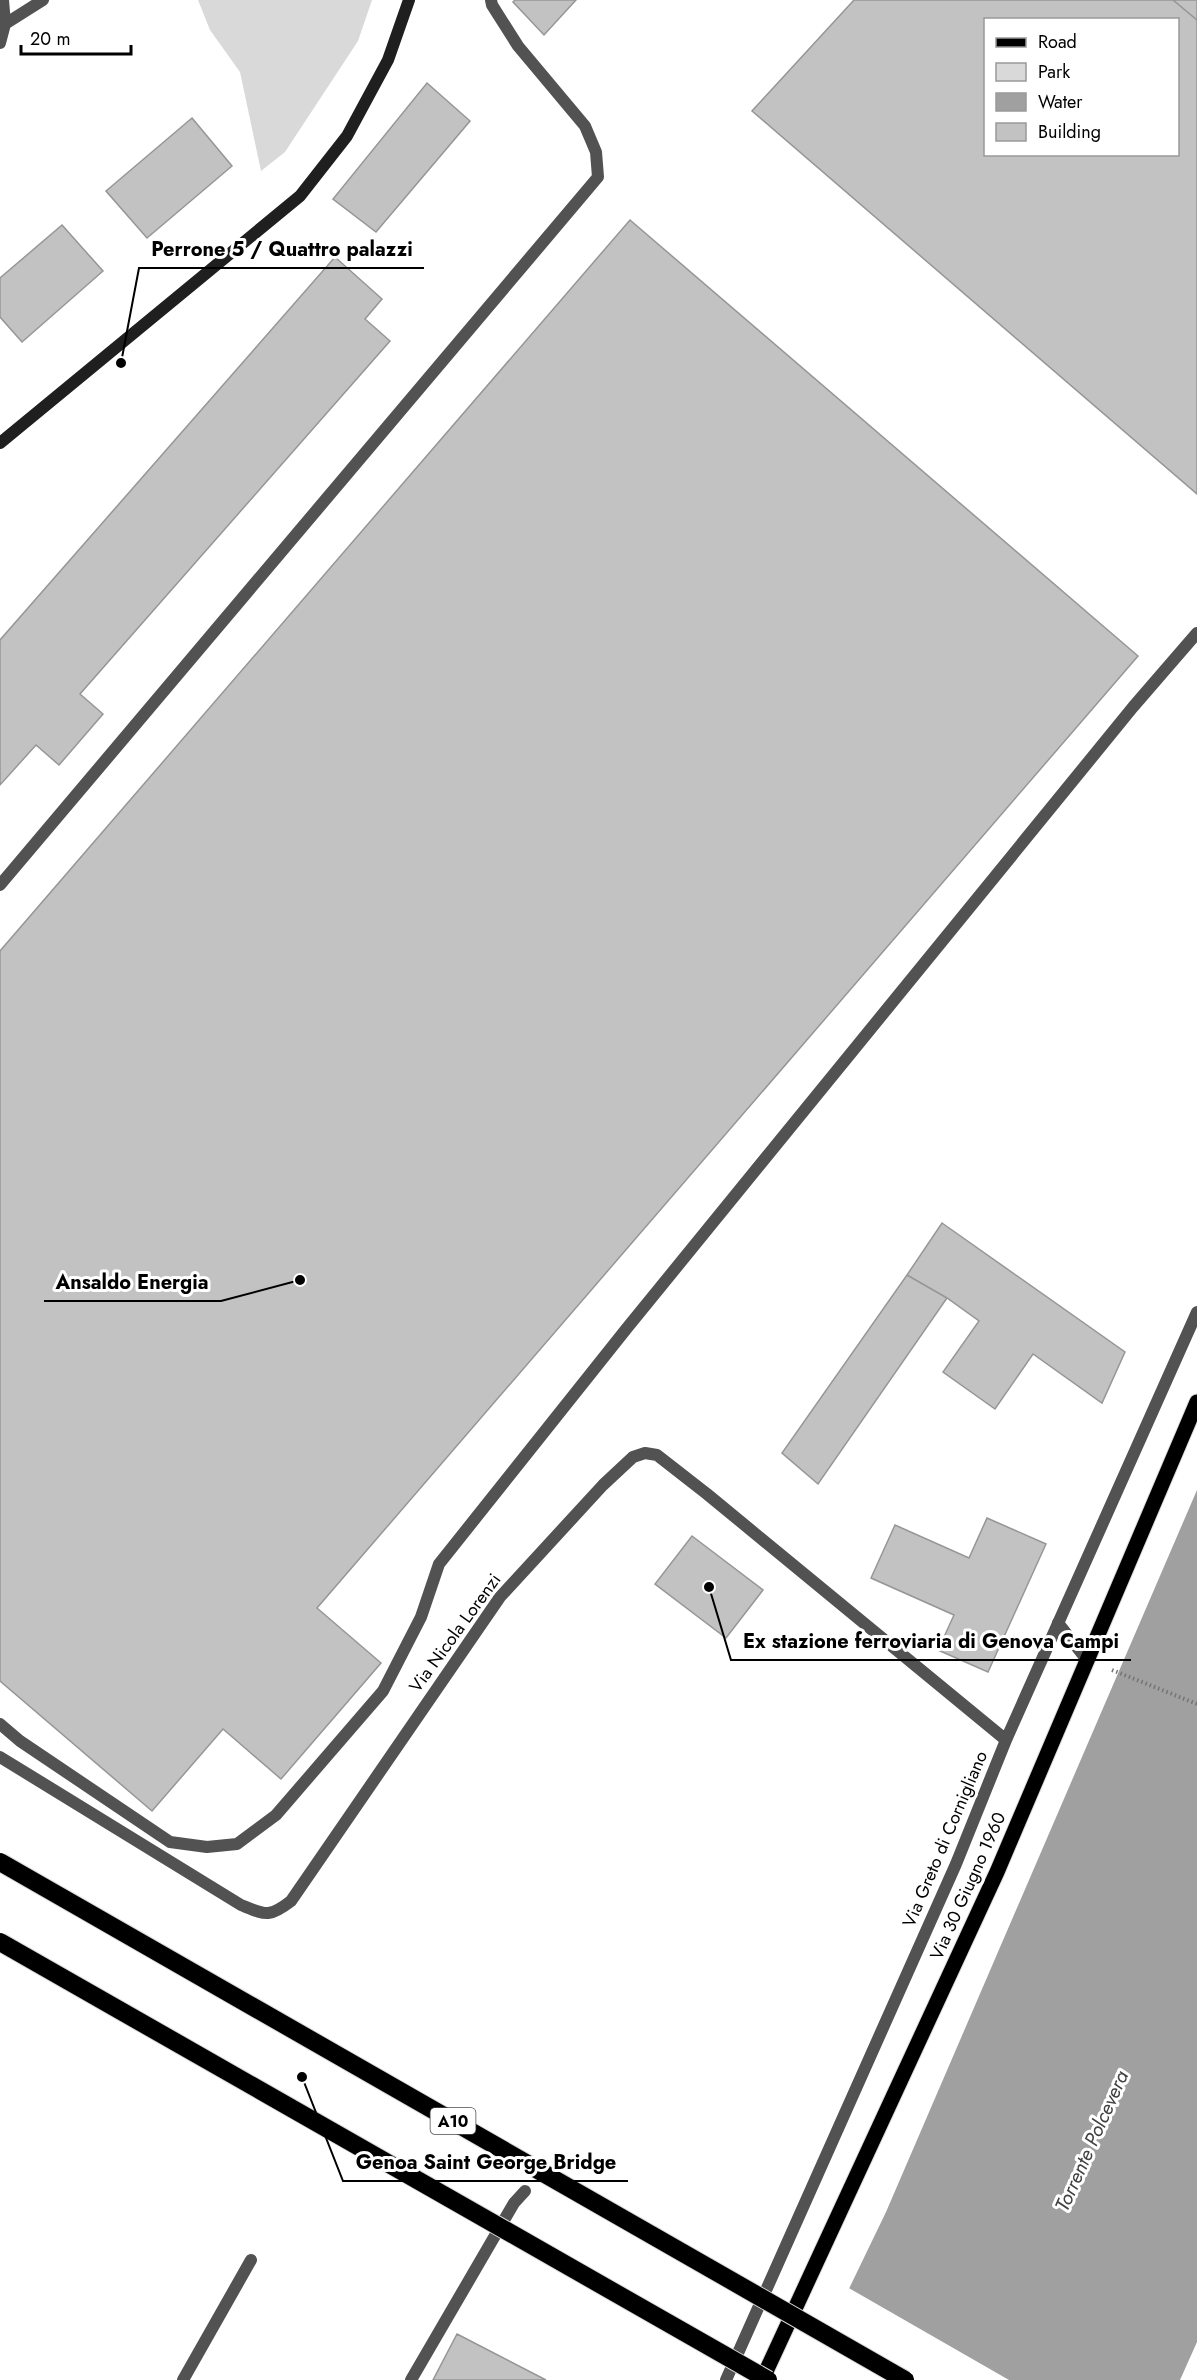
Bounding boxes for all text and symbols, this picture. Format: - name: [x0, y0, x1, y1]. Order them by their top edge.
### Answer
- scale bar: [21, 18, 130, 56]
- legend: [984, 18, 1179, 156]
- text: 20 m: [30, 26, 70, 52]
- text: Road: [1038, 29, 1077, 55]
- text: Park: [1038, 59, 1070, 85]
- text: Water: [1038, 89, 1083, 115]
- text: Building: [1038, 119, 1101, 145]
- callout: Perrone 5 / Quattro palazzi: [139, 230, 424, 268]
- text: Perrone 5 / Quattro palazzi: [151, 235, 413, 264]
- callout: Ansaldo Energia: [44, 1263, 221, 1301]
- text: Ansaldo Energia: [54, 1268, 209, 1297]
- street label: Via Nicola Lorenzi: [403, 1568, 507, 1698]
- callout: Ex stazione ferroviaria di Genova Campi: [731, 1622, 1131, 1660]
- text: Ex stazione ferroviaria di Genova Campi: [743, 1627, 1119, 1656]
- street label: Via Greto di Cornigliano: [896, 1747, 994, 1931]
- street label: Via 30 Giugno 1960: [924, 1808, 1012, 1964]
- water label: Torrente Polcevera: [1048, 2066, 1136, 2216]
- road number: A10: [430, 2108, 476, 2134]
- callout: Genoa Saint George Bridge: [343, 2143, 628, 2181]
- text: Genoa Saint George Bridge: [356, 2148, 616, 2177]

